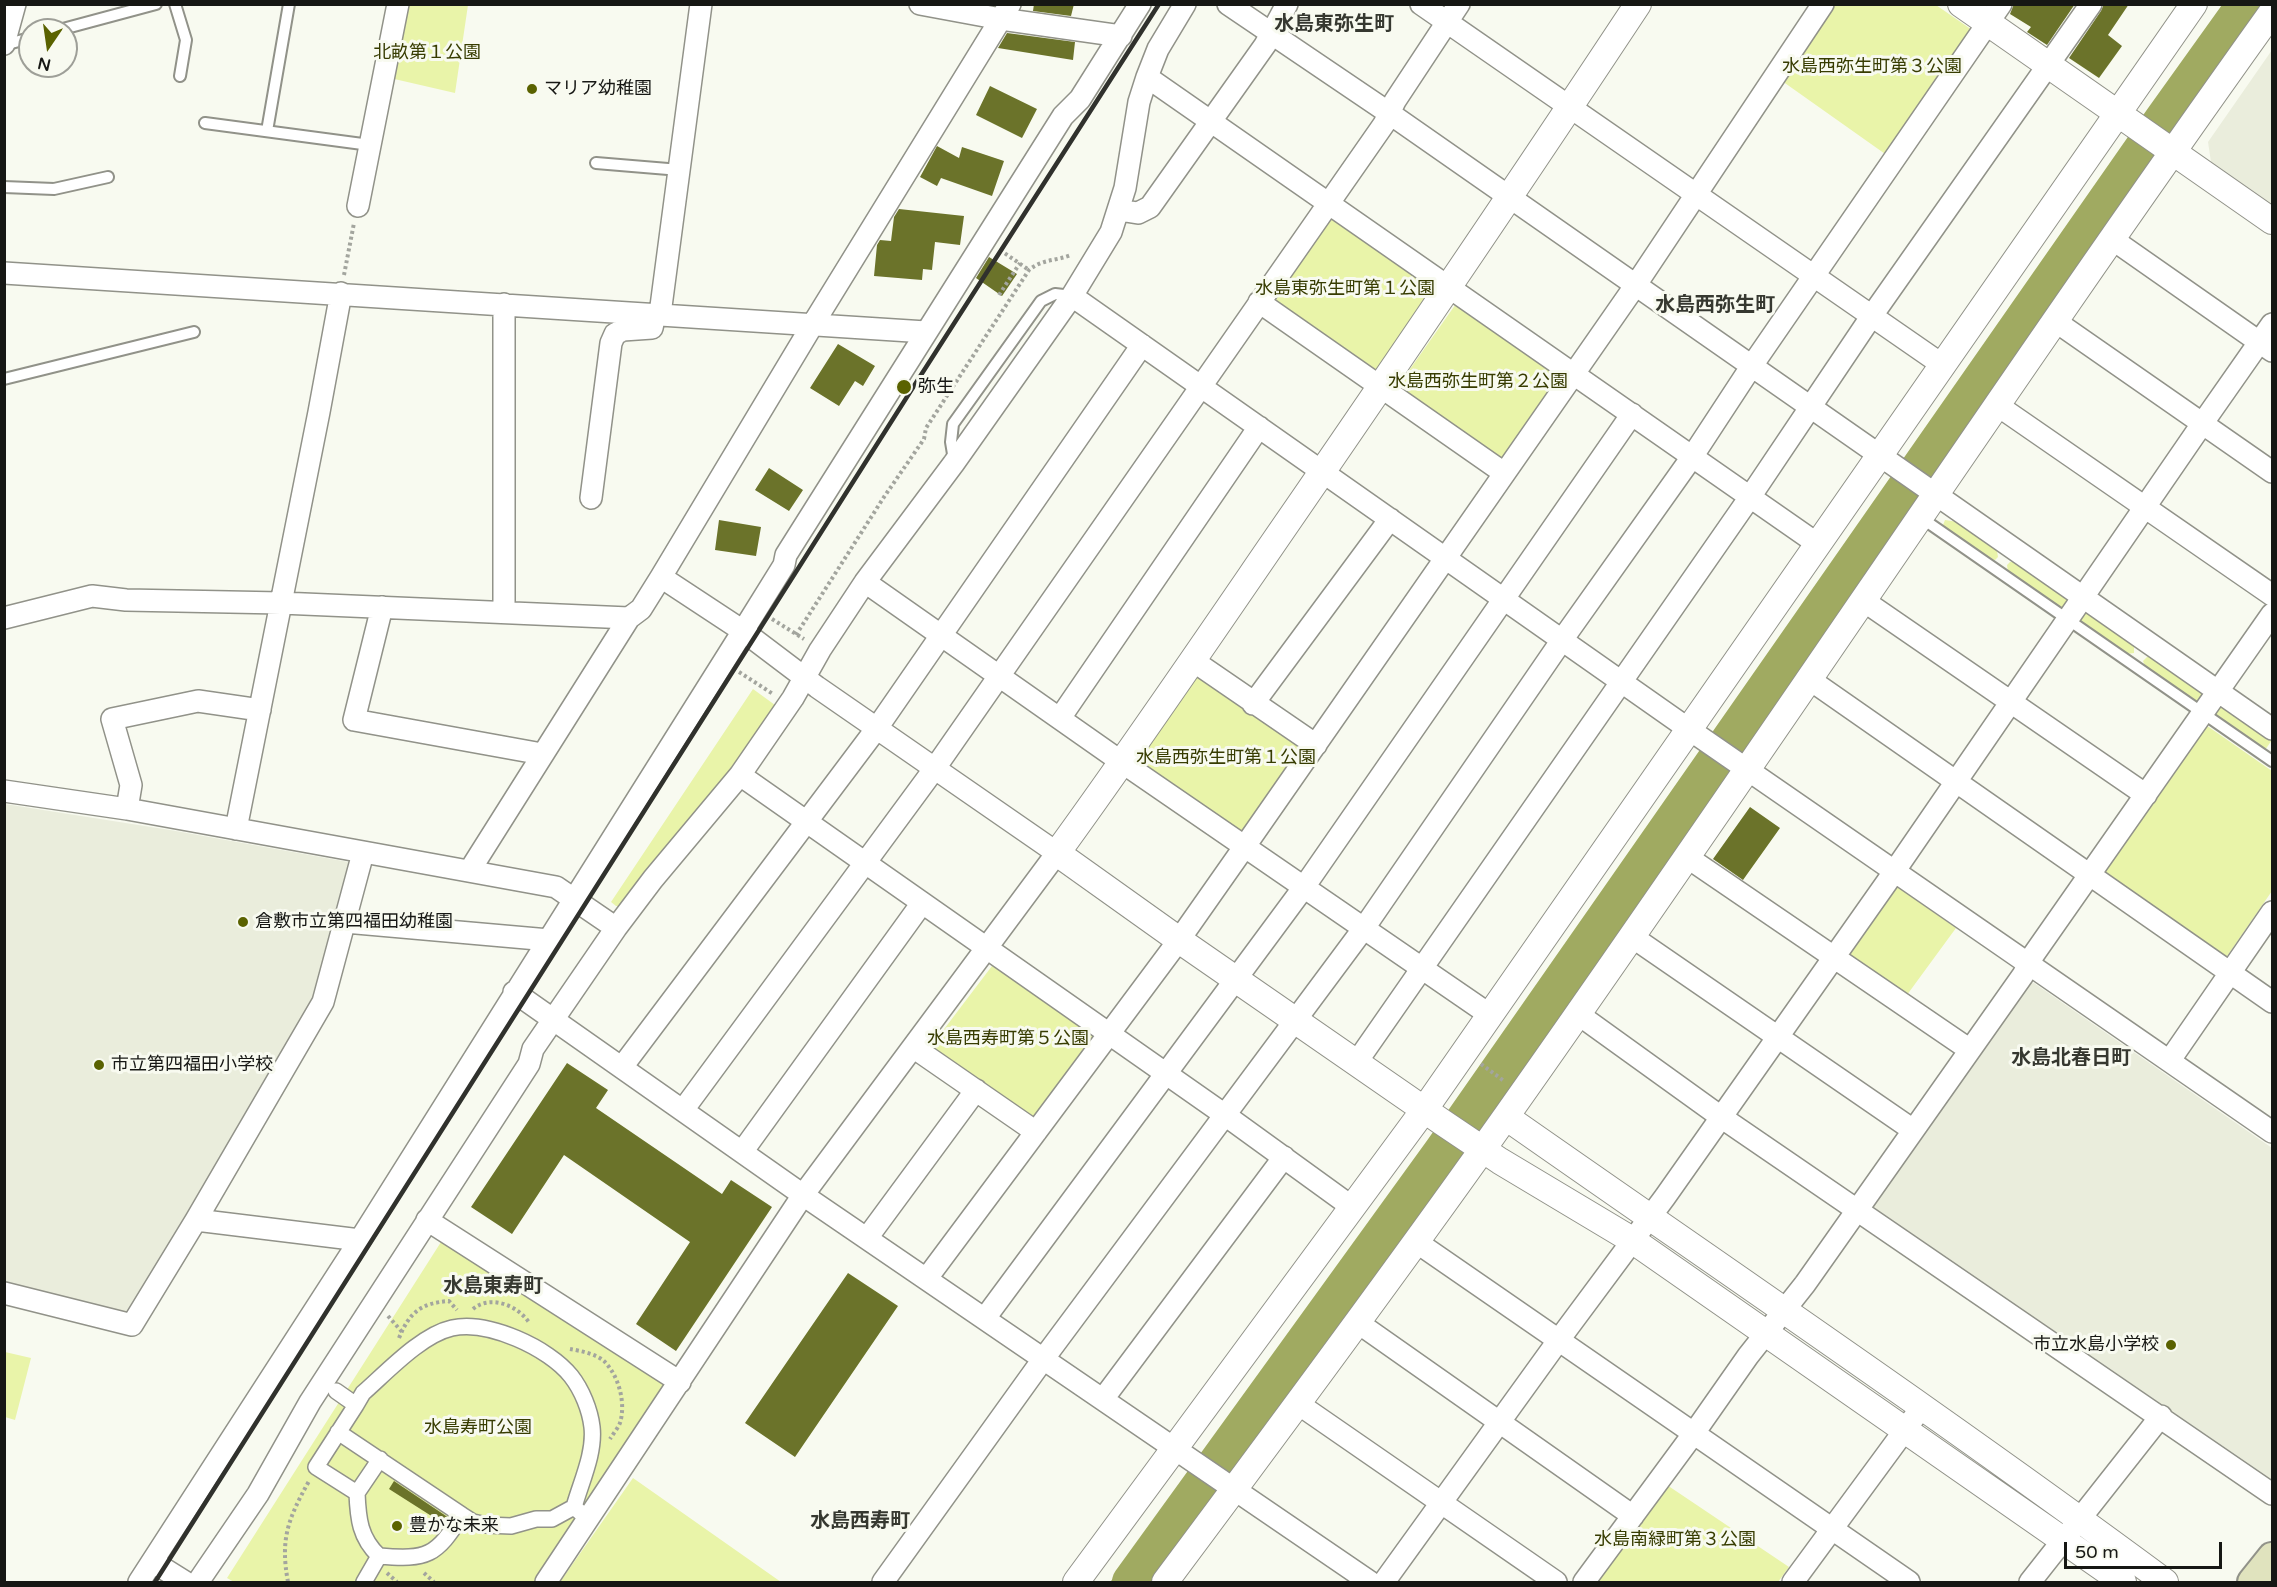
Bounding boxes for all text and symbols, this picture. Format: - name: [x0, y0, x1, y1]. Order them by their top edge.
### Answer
- district label: 水島東弥生町: [1274, 13, 1394, 37]
- north arrow: [18, 18, 78, 78]
- park label: 北畝第１公園: [373, 42, 481, 64]
- text: N: [36, 52, 53, 75]
- park label: 水島西弥生町第３公園: [1782, 56, 1962, 78]
- place label: マリア幼稚園: [544, 78, 652, 100]
- marker: マリア幼稚園: [525, 82, 539, 96]
- park label: 水島東弥生町第１公園: [1255, 278, 1435, 300]
- district label: 水島西弥生町: [1655, 294, 1775, 318]
- park label: 水島西弥生町第２公園: [1388, 371, 1568, 393]
- place label: 弥生: [918, 376, 954, 398]
- marker: 弥生: [895, 378, 913, 396]
- park label: 水島西弥生町第１公園: [1136, 747, 1316, 769]
- place label: 倉敷市立第四福田幼稚園: [255, 911, 453, 933]
- marker: 倉敷市立第四福田幼稚園: [236, 915, 250, 929]
- park label: 水島西寿町第５公園: [927, 1028, 1089, 1050]
- district label: 水島北春日町: [2011, 1047, 2131, 1071]
- place label: 市立第四福田小学校: [111, 1054, 273, 1076]
- marker: 市立第四福田小学校: [92, 1058, 106, 1072]
- district label: 水島東寿町: [443, 1275, 543, 1299]
- place label: 市立水島小学校: [2033, 1334, 2159, 1356]
- marker: 市立水島小学校: [2164, 1338, 2178, 1352]
- park label: 水島寿町公園: [424, 1417, 532, 1439]
- district label: 水島西寿町: [810, 1510, 910, 1534]
- place label: 豊かな未来: [409, 1515, 499, 1537]
- marker: 豊かな未来: [390, 1519, 404, 1533]
- park label: 水島南緑町第３公園: [1594, 1529, 1756, 1551]
- scale bar: [2067, 1530, 2224, 1568]
- text: 50 m: [2075, 1541, 2119, 1563]

